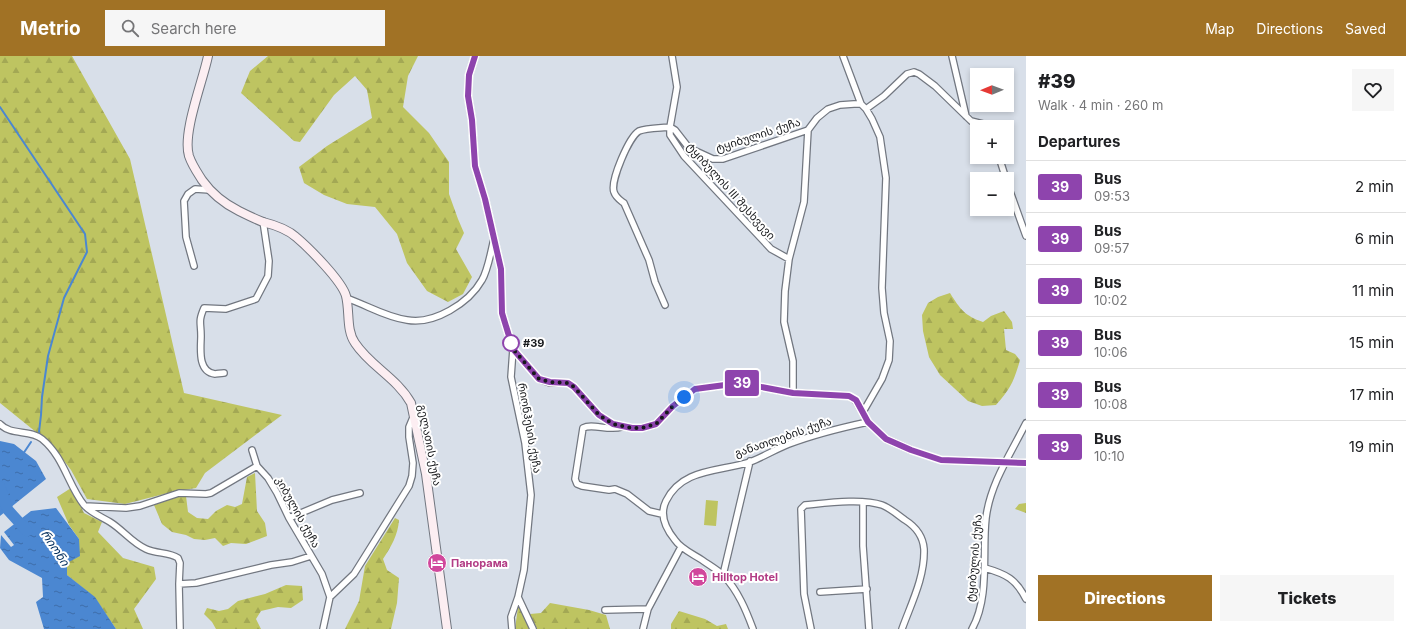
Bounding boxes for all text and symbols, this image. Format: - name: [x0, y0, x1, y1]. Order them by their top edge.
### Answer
- search box: [105, 10, 385, 46]
- text: Metrio: [20, 17, 81, 40]
- icon: search: [119, 17, 141, 39]
- text: Search here: [151, 19, 236, 38]
- text: Map: [1205, 20, 1234, 37]
- text: Directions: [1256, 20, 1323, 37]
- text: Saved: [1345, 20, 1386, 37]
- north arrow: [970, 68, 1014, 112]
- map controls: [970, 68, 1014, 216]
- button: heart: [1352, 69, 1394, 111]
- text: #39: [1038, 70, 1076, 93]
- text: Walk · 4 min · 260 m: [1038, 97, 1163, 113]
- street label: ტყიბულის ქუჩა: [714, 115, 802, 155]
- button: +: [970, 120, 1014, 164]
- text: Departures: [1038, 132, 1120, 151]
- street label: ტყიბულის III შესხვევი: [684, 140, 778, 242]
- text: Bus: [1094, 169, 1122, 188]
- button: −: [970, 172, 1014, 216]
- text: 2 min: [1355, 177, 1394, 196]
- text: 39: [1051, 178, 1069, 195]
- text: 09:53: [1094, 188, 1130, 204]
- text: Bus: [1094, 221, 1122, 240]
- text: 6 min: [1355, 229, 1394, 248]
- text: 39: [1051, 230, 1069, 247]
- text: 09:57: [1094, 240, 1129, 256]
- text: Bus: [1094, 273, 1122, 292]
- text: 11 min: [1352, 281, 1394, 300]
- text: 39: [1051, 282, 1069, 299]
- text: 10:02: [1094, 292, 1127, 308]
- text: Bus: [1094, 325, 1122, 344]
- text: 15 min: [1349, 333, 1394, 352]
- marker: #39: [502, 334, 520, 352]
- text: 39: [1051, 334, 1069, 351]
- place label: #39: [523, 336, 544, 350]
- text: 10:06: [1094, 344, 1128, 360]
- line badge: 39: [724, 370, 760, 396]
- text: 39: [733, 374, 751, 391]
- text: Bus: [1094, 377, 1122, 396]
- street label: რიონჰესის ქუჩა: [515, 382, 545, 474]
- text: 17 min: [1350, 385, 1394, 404]
- text: 39: [1051, 386, 1069, 403]
- your location: [674, 387, 694, 407]
- text: 10:08: [1094, 396, 1127, 412]
- street label: გელათის ქუჩა: [415, 403, 445, 487]
- street label: განათლების ქუჩა: [733, 414, 833, 460]
- text: Bus: [1094, 429, 1122, 448]
- text: 19 min: [1349, 437, 1394, 456]
- text: 39: [1051, 438, 1069, 455]
- text: 10:10: [1094, 448, 1125, 464]
- street label: კიბულის ქუჩა: [273, 474, 323, 550]
- street label: ტყიბულის ქუჩა: [963, 513, 985, 603]
- water label: რიონი: [38, 527, 74, 570]
- hotel icon: Панорама: [426, 552, 448, 574]
- place label: Панорама: [451, 556, 508, 570]
- hotel icon: Hilltop Hotel: [687, 566, 709, 588]
- place label: Hilltop Hotel: [712, 570, 778, 584]
- button: Directions: [1038, 575, 1212, 621]
- button: Tickets: [1220, 575, 1394, 621]

